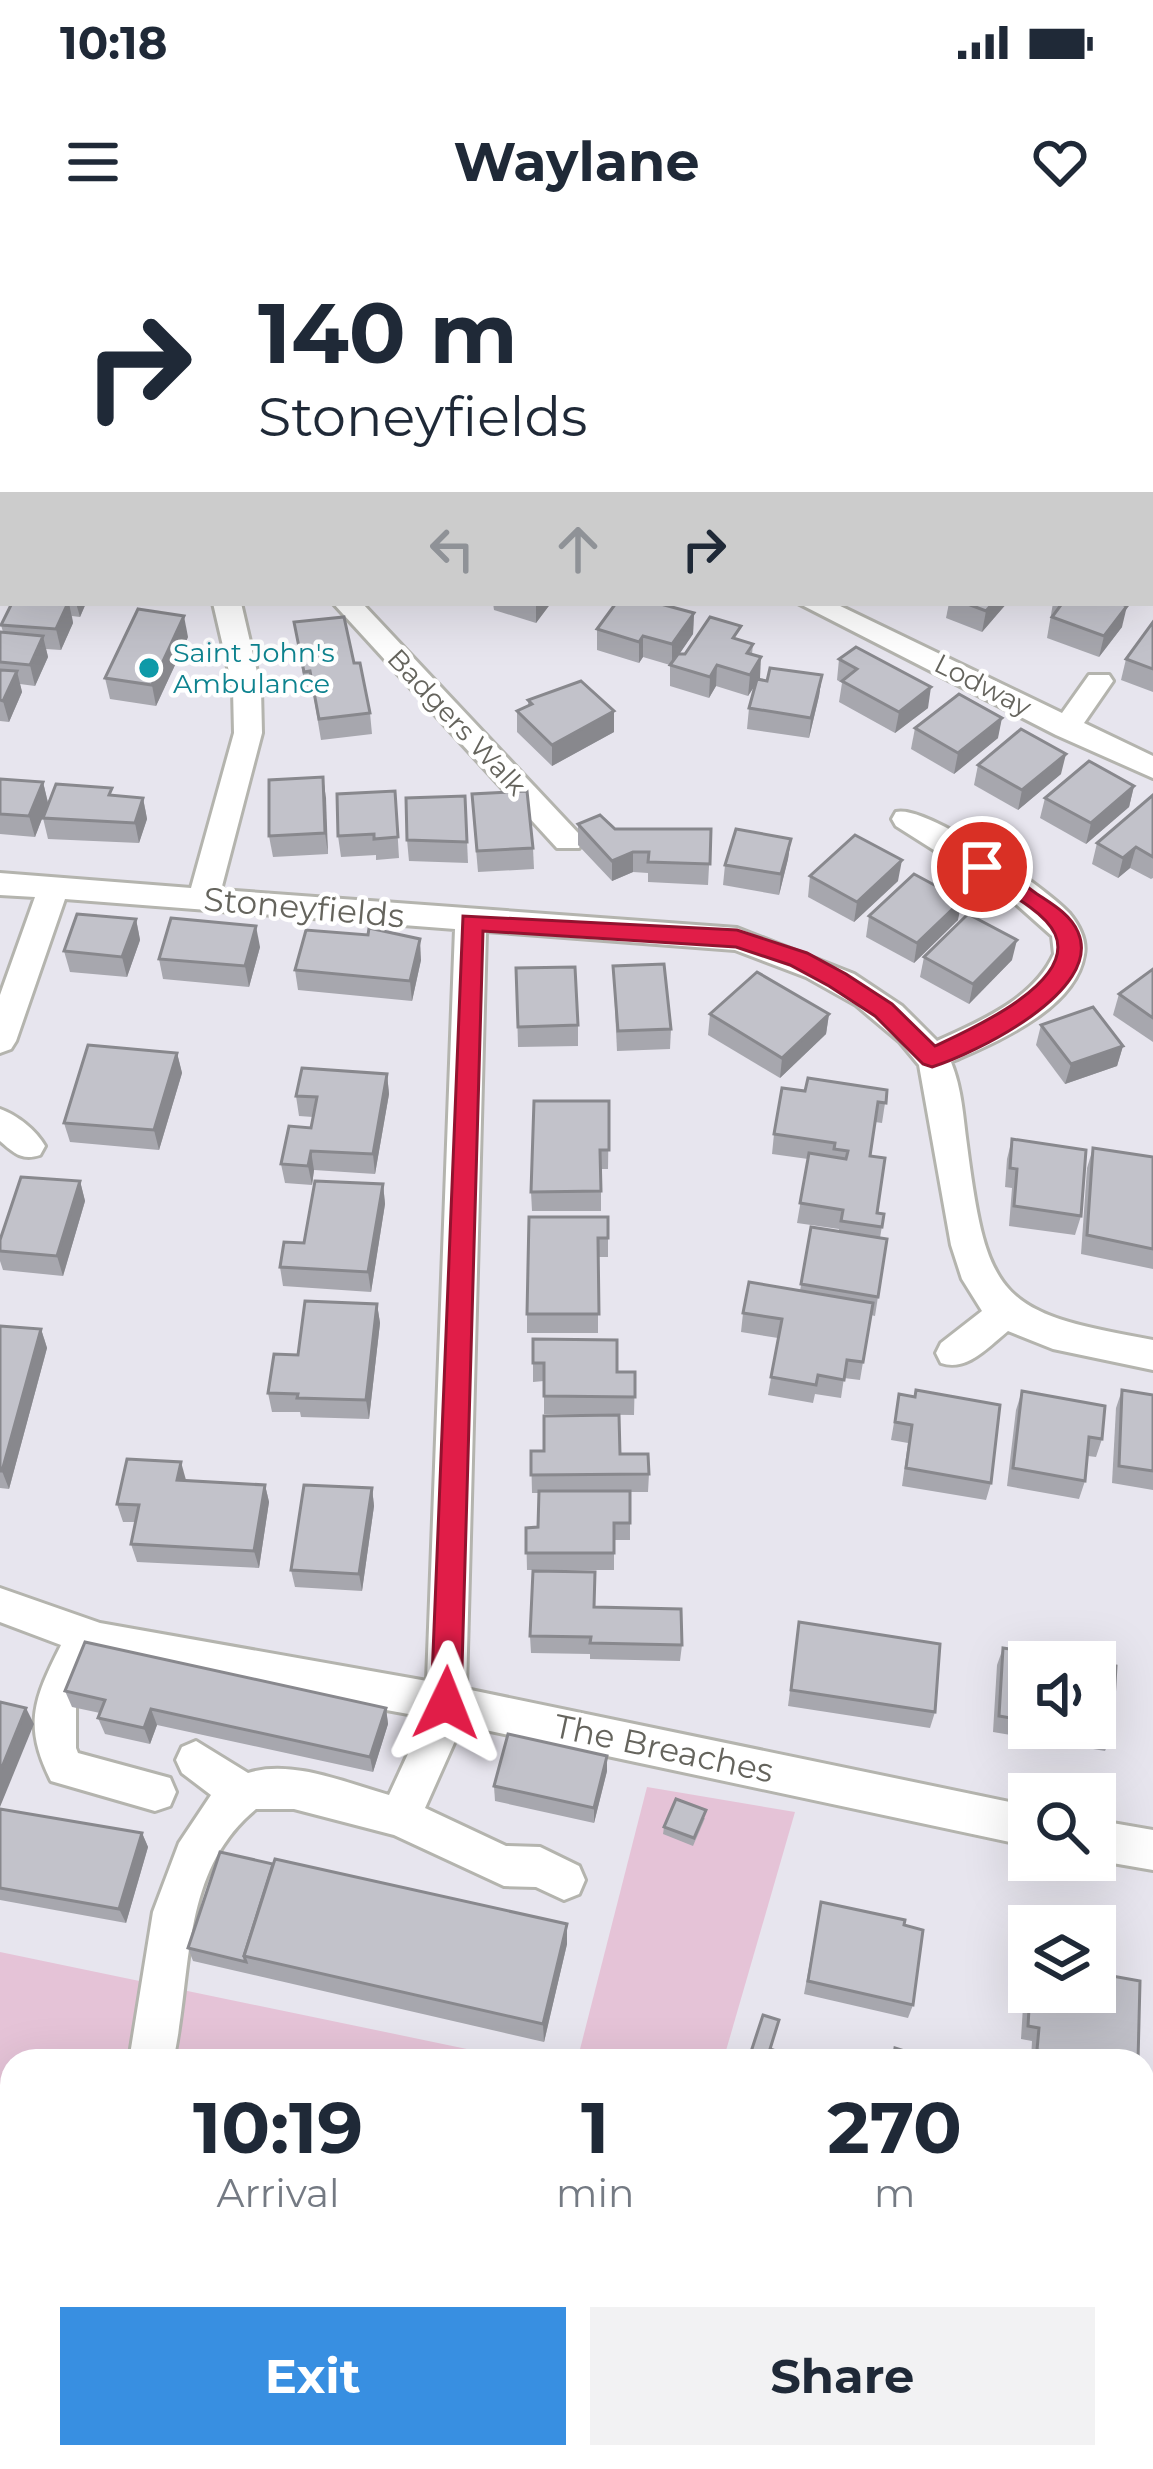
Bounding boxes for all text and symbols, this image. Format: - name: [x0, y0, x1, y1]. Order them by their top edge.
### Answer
- text: 10:18: [60, 15, 167, 70]
- icon: menu: [60, 129, 126, 195]
- text: Waylane: [453, 129, 700, 195]
- icon: heart: [1027, 129, 1093, 195]
- text: 140 m: [258, 282, 518, 384]
- icon: right: [60, 288, 216, 444]
- text: Stoneyfields: [258, 384, 587, 450]
- icon: left: [419, 516, 485, 582]
- icon: ahead: [545, 516, 611, 582]
- icon: right: [671, 516, 737, 582]
- place label: Saint John's Ambulance: [173, 636, 335, 700]
- street label: Badgers Walk: [381, 642, 534, 803]
- street label: Lodway: [929, 647, 1037, 724]
- marker: Saint John's Ambulance: [136, 655, 162, 681]
- pin: [931, 816, 1033, 918]
- icon: arrive: [949, 834, 1015, 900]
- street label: Stoneyfields: [202, 878, 406, 936]
- position arrow: [383, 1640, 509, 1766]
- map controls: [1008, 1641, 1116, 2013]
- button: sound: [1008, 1641, 1116, 1749]
- street label: The Breaches: [551, 1705, 777, 1791]
- button: search: [1008, 1773, 1116, 1881]
- button: layers: [1008, 1905, 1116, 2013]
- text: 10:19: [193, 2083, 363, 2171]
- text: 1: [581, 2083, 609, 2171]
- text: 270: [827, 2083, 962, 2171]
- text: Arrival: [217, 2169, 340, 2217]
- text: min: [556, 2169, 634, 2217]
- text: m: [874, 2169, 915, 2217]
- button: Exit: [60, 2307, 566, 2445]
- button: Share: [590, 2307, 1095, 2445]

